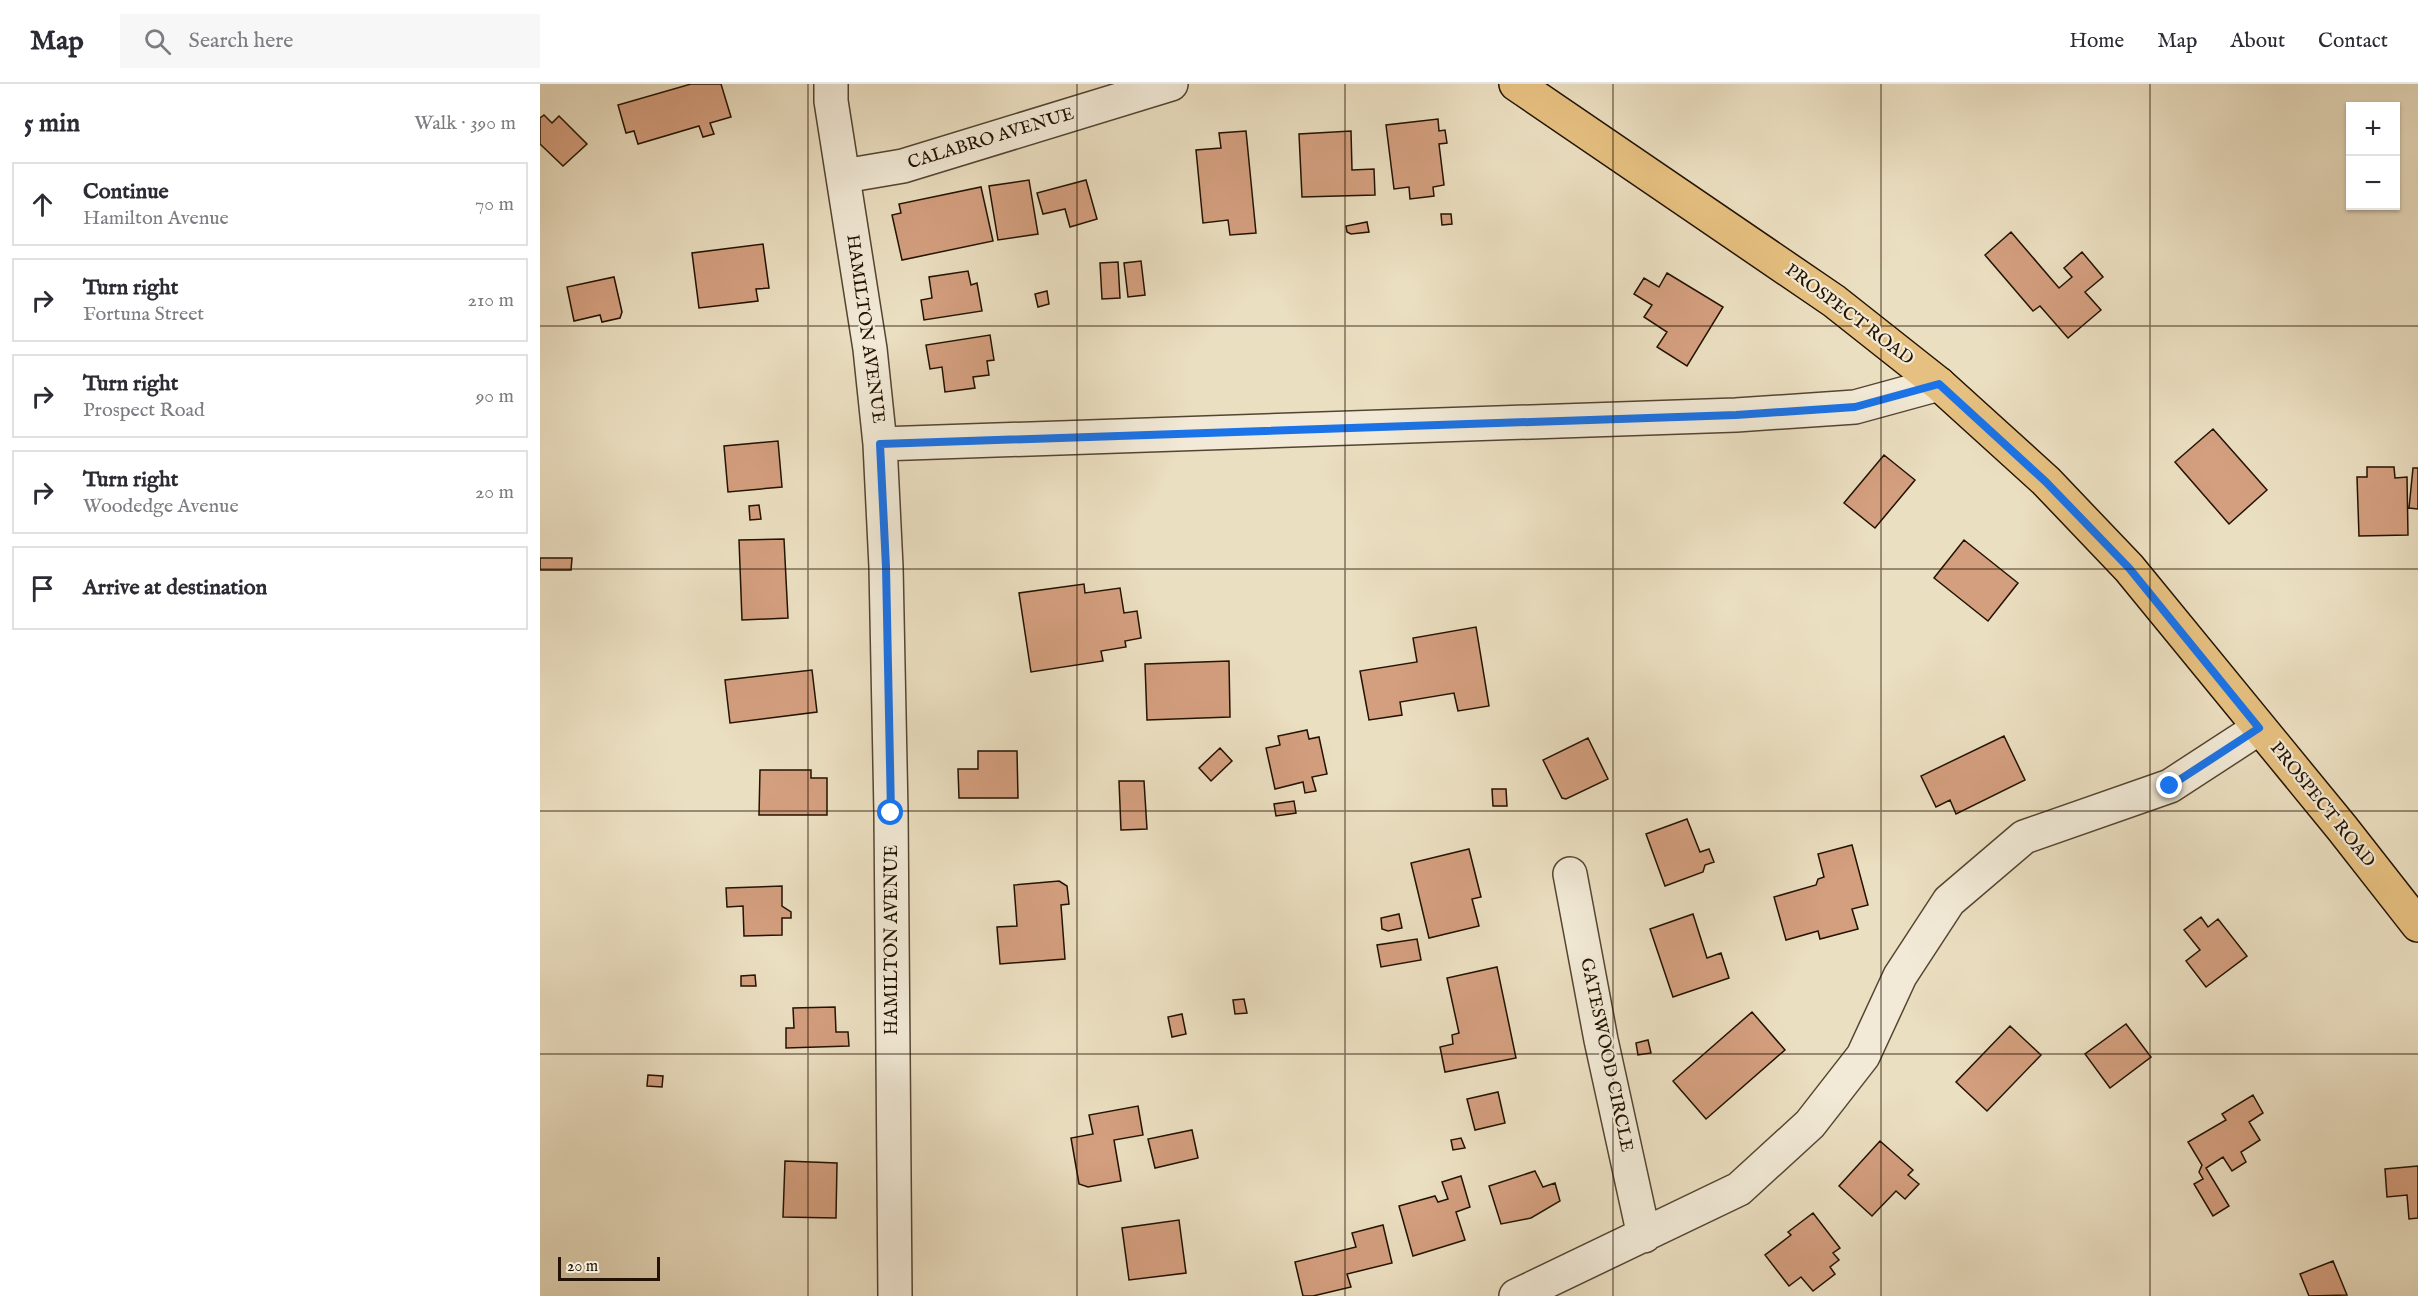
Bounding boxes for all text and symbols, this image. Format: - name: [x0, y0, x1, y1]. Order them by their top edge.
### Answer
- search box: [120, 14, 540, 68]
- text: Map: [30, 24, 84, 59]
- icon: search: [141, 25, 174, 58]
- text: Search here: [189, 27, 293, 55]
- text: Home: [2069, 28, 2124, 55]
- text: Map: [2157, 28, 2197, 55]
- text: About: [2230, 28, 2285, 55]
- text: Contact: [2318, 28, 2388, 55]
- map controls: [2346, 102, 2400, 210]
- button: +: [2346, 102, 2400, 156]
- street label: CALABRO AVENUE: [905, 103, 1077, 175]
- text: 5 min: [24, 107, 80, 140]
- text: Walk · 390 m: [414, 111, 516, 136]
- button: −: [2346, 156, 2400, 210]
- text: Continue: [83, 178, 169, 206]
- icon: ahead: [26, 188, 59, 221]
- text: 70 m: [475, 192, 514, 217]
- text: Hamilton Avenue: [83, 206, 229, 231]
- street label: HAMILTON AVENUE: [840, 233, 890, 425]
- street label: PROSPECT ROAD: [1780, 259, 1918, 371]
- text: Turn right: [83, 274, 178, 302]
- icon: right: [26, 284, 59, 317]
- text: 210 m: [468, 288, 514, 313]
- text: Fortuna Street: [83, 302, 204, 327]
- text: Turn right: [83, 370, 178, 398]
- icon: right: [26, 380, 59, 413]
- text: 90 m: [476, 384, 514, 409]
- text: Prospect Road: [83, 398, 205, 423]
- text: Turn right: [83, 466, 178, 494]
- icon: right: [26, 476, 59, 509]
- text: 20 m: [475, 480, 514, 505]
- text: Woodedge Avenue: [83, 494, 239, 519]
- icon: arrive: [26, 572, 59, 605]
- text: Arrive at destination: [83, 574, 267, 602]
- street label: PROSPECT ROAD: [2264, 737, 2380, 873]
- route end: [2156, 772, 2182, 798]
- route start: [877, 799, 903, 825]
- street label: HAMILTON AVENUE: [881, 845, 904, 1035]
- street label: GATESWOOD CIRCLE: [1574, 956, 1638, 1154]
- scale bar: [558, 1254, 660, 1282]
- text: 20 m: [567, 1257, 598, 1277]

